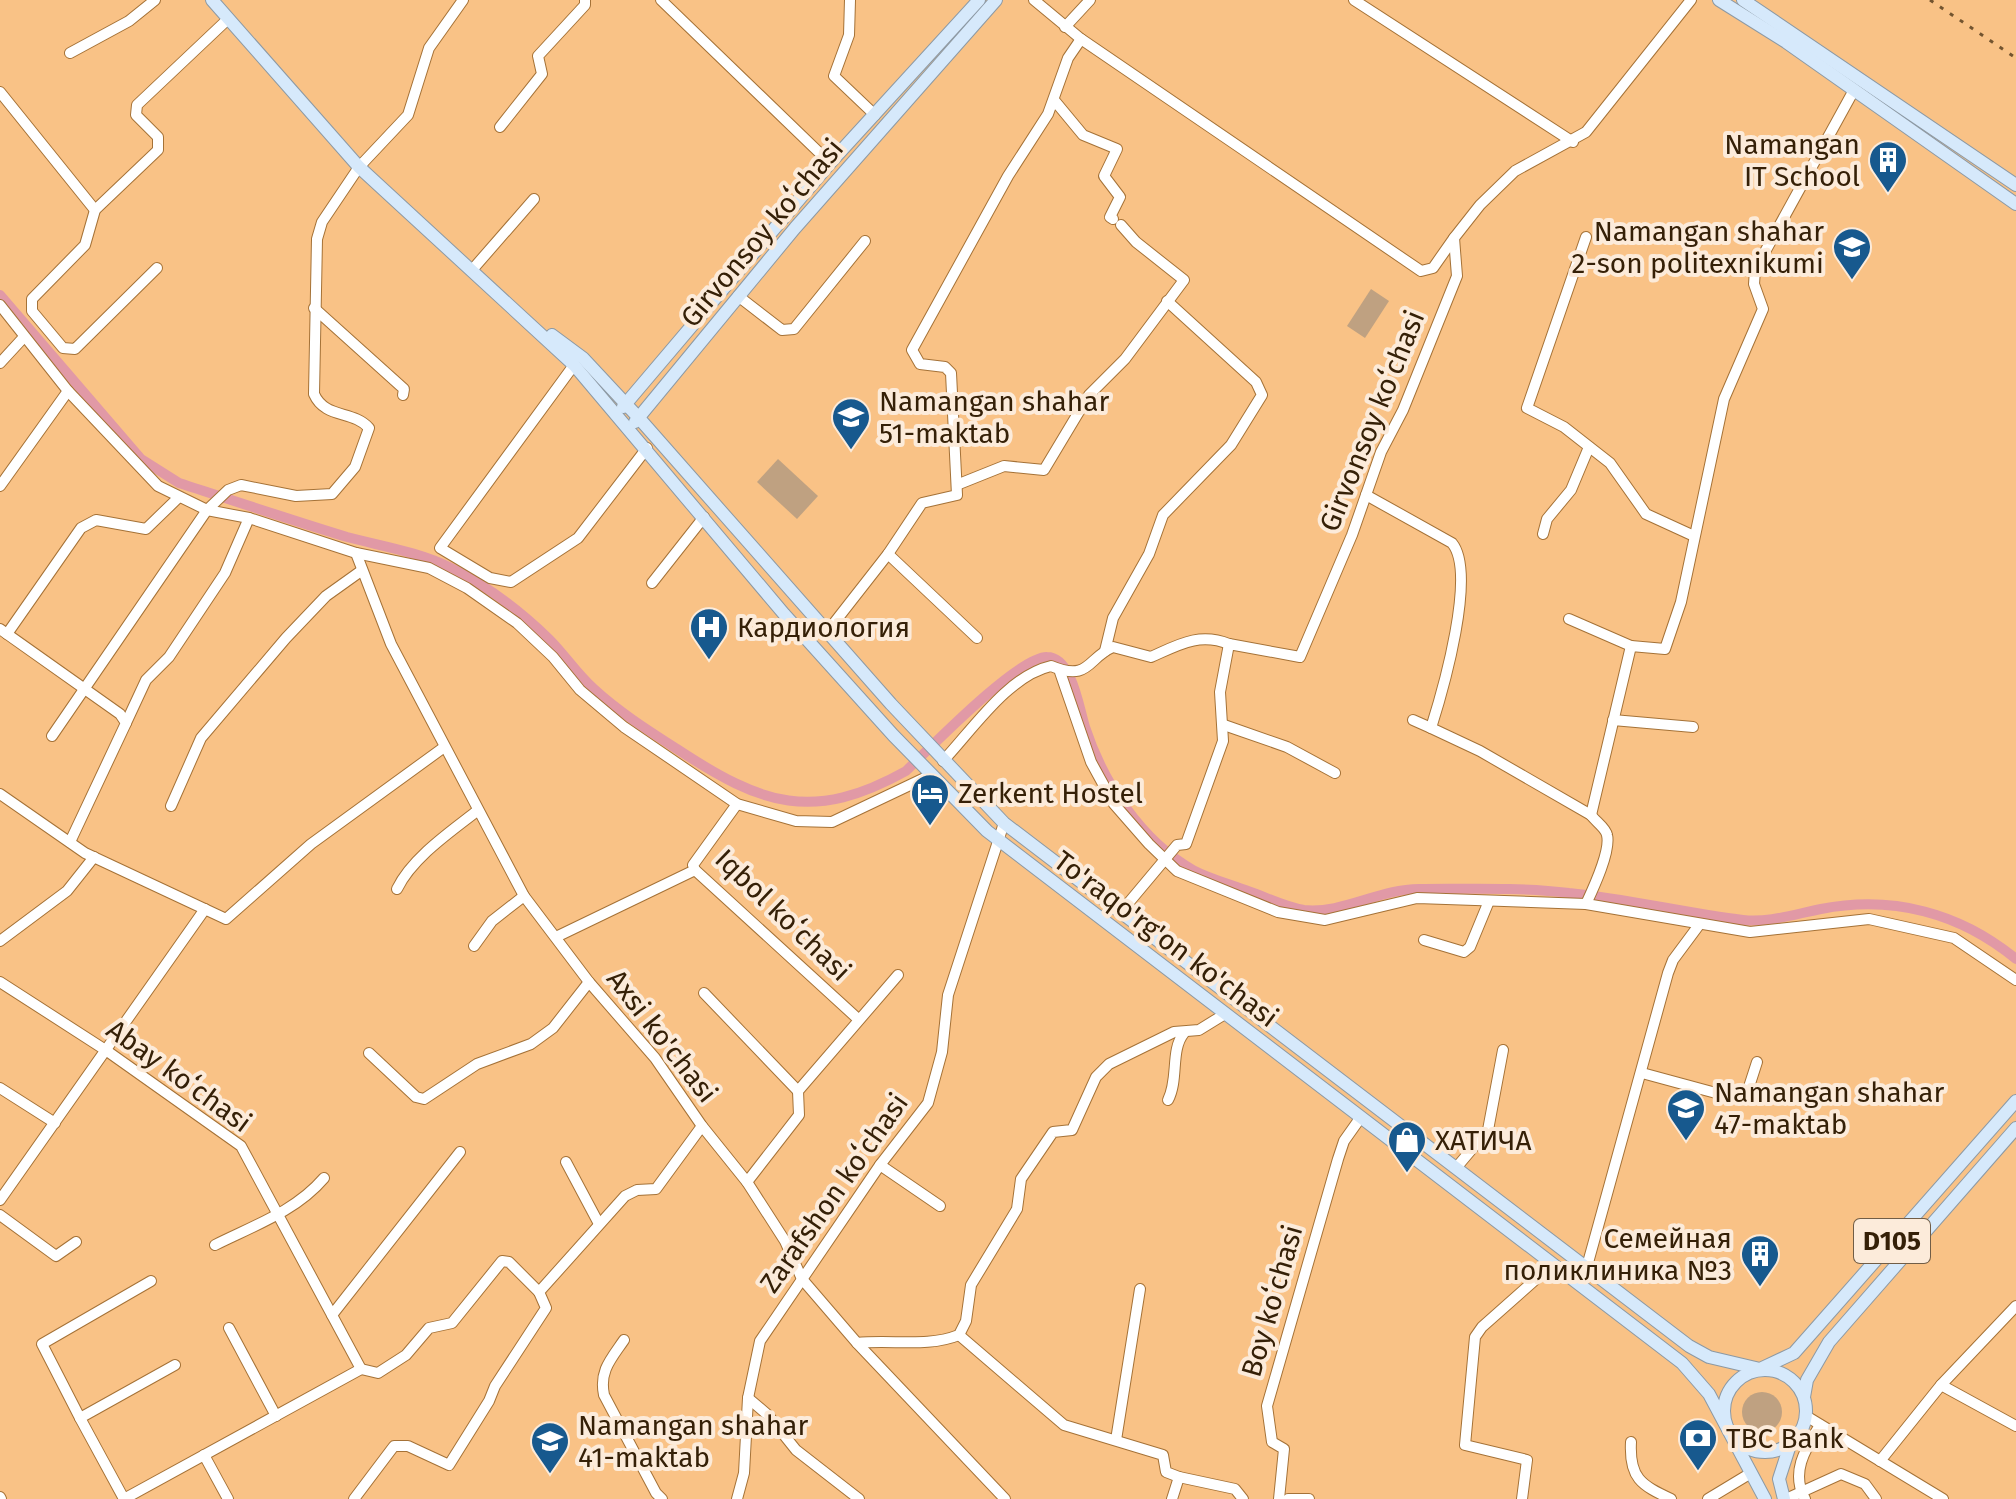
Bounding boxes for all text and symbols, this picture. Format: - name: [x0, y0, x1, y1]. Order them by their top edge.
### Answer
- place label: Namangan IT School: [1724, 128, 1860, 193]
- street label: Girvonsoy koʻchasi: [674, 132, 850, 334]
- building icon: Namangan IT School: [1867, 139, 1909, 194]
- place label: Namangan shahar 2-son politexnikumi: [1572, 215, 1824, 280]
- school or university icon: Namangan shahar 2-son politexnikumi: [1831, 226, 1873, 281]
- street label: Girvonsoy koʻchasi: [1313, 306, 1431, 536]
- place label: Namangan shahar 51-maktab: [879, 385, 1109, 450]
- school or university icon: Namangan shahar 51-maktab: [830, 396, 872, 451]
- hospital icon: Кардиология: [688, 606, 730, 661]
- place label: Кардиология: [737, 611, 910, 644]
- hotel icon: Zerkent Hostel: [909, 772, 951, 827]
- place label: Zerkent Hostel: [958, 777, 1143, 810]
- street label: Iqbol koʻchasi: [708, 842, 858, 988]
- street label: To'raqo'rg'on ko'chasi: [1048, 844, 1284, 1034]
- street label: Axsi ko'chasi: [600, 963, 724, 1109]
- street label: Abay koʻchasi: [100, 1013, 258, 1139]
- place label: Namangan shahar 47-maktab: [1714, 1076, 1944, 1141]
- street label: Zarafshon koʻchasi: [753, 1087, 915, 1299]
- school or university icon: Namangan shahar 47-maktab: [1665, 1087, 1707, 1142]
- shop icon: ХАТИЧА: [1386, 1119, 1428, 1174]
- place label: ХАТИЧА: [1435, 1124, 1532, 1157]
- road number: D105: [1854, 1219, 1930, 1263]
- street label: Boy koʻchasi: [1235, 1221, 1309, 1381]
- place label: Семейная поликлиника №3: [1503, 1222, 1732, 1287]
- building icon: Семейная поликлиника №3: [1739, 1233, 1781, 1288]
- place label: Namangan shahar 41-maktab: [578, 1409, 808, 1474]
- bank icon: TBC Bank: [1677, 1417, 1719, 1472]
- school or university icon: Namangan shahar 41-maktab: [529, 1420, 571, 1475]
- place label: TBC Bank: [1726, 1422, 1844, 1455]

